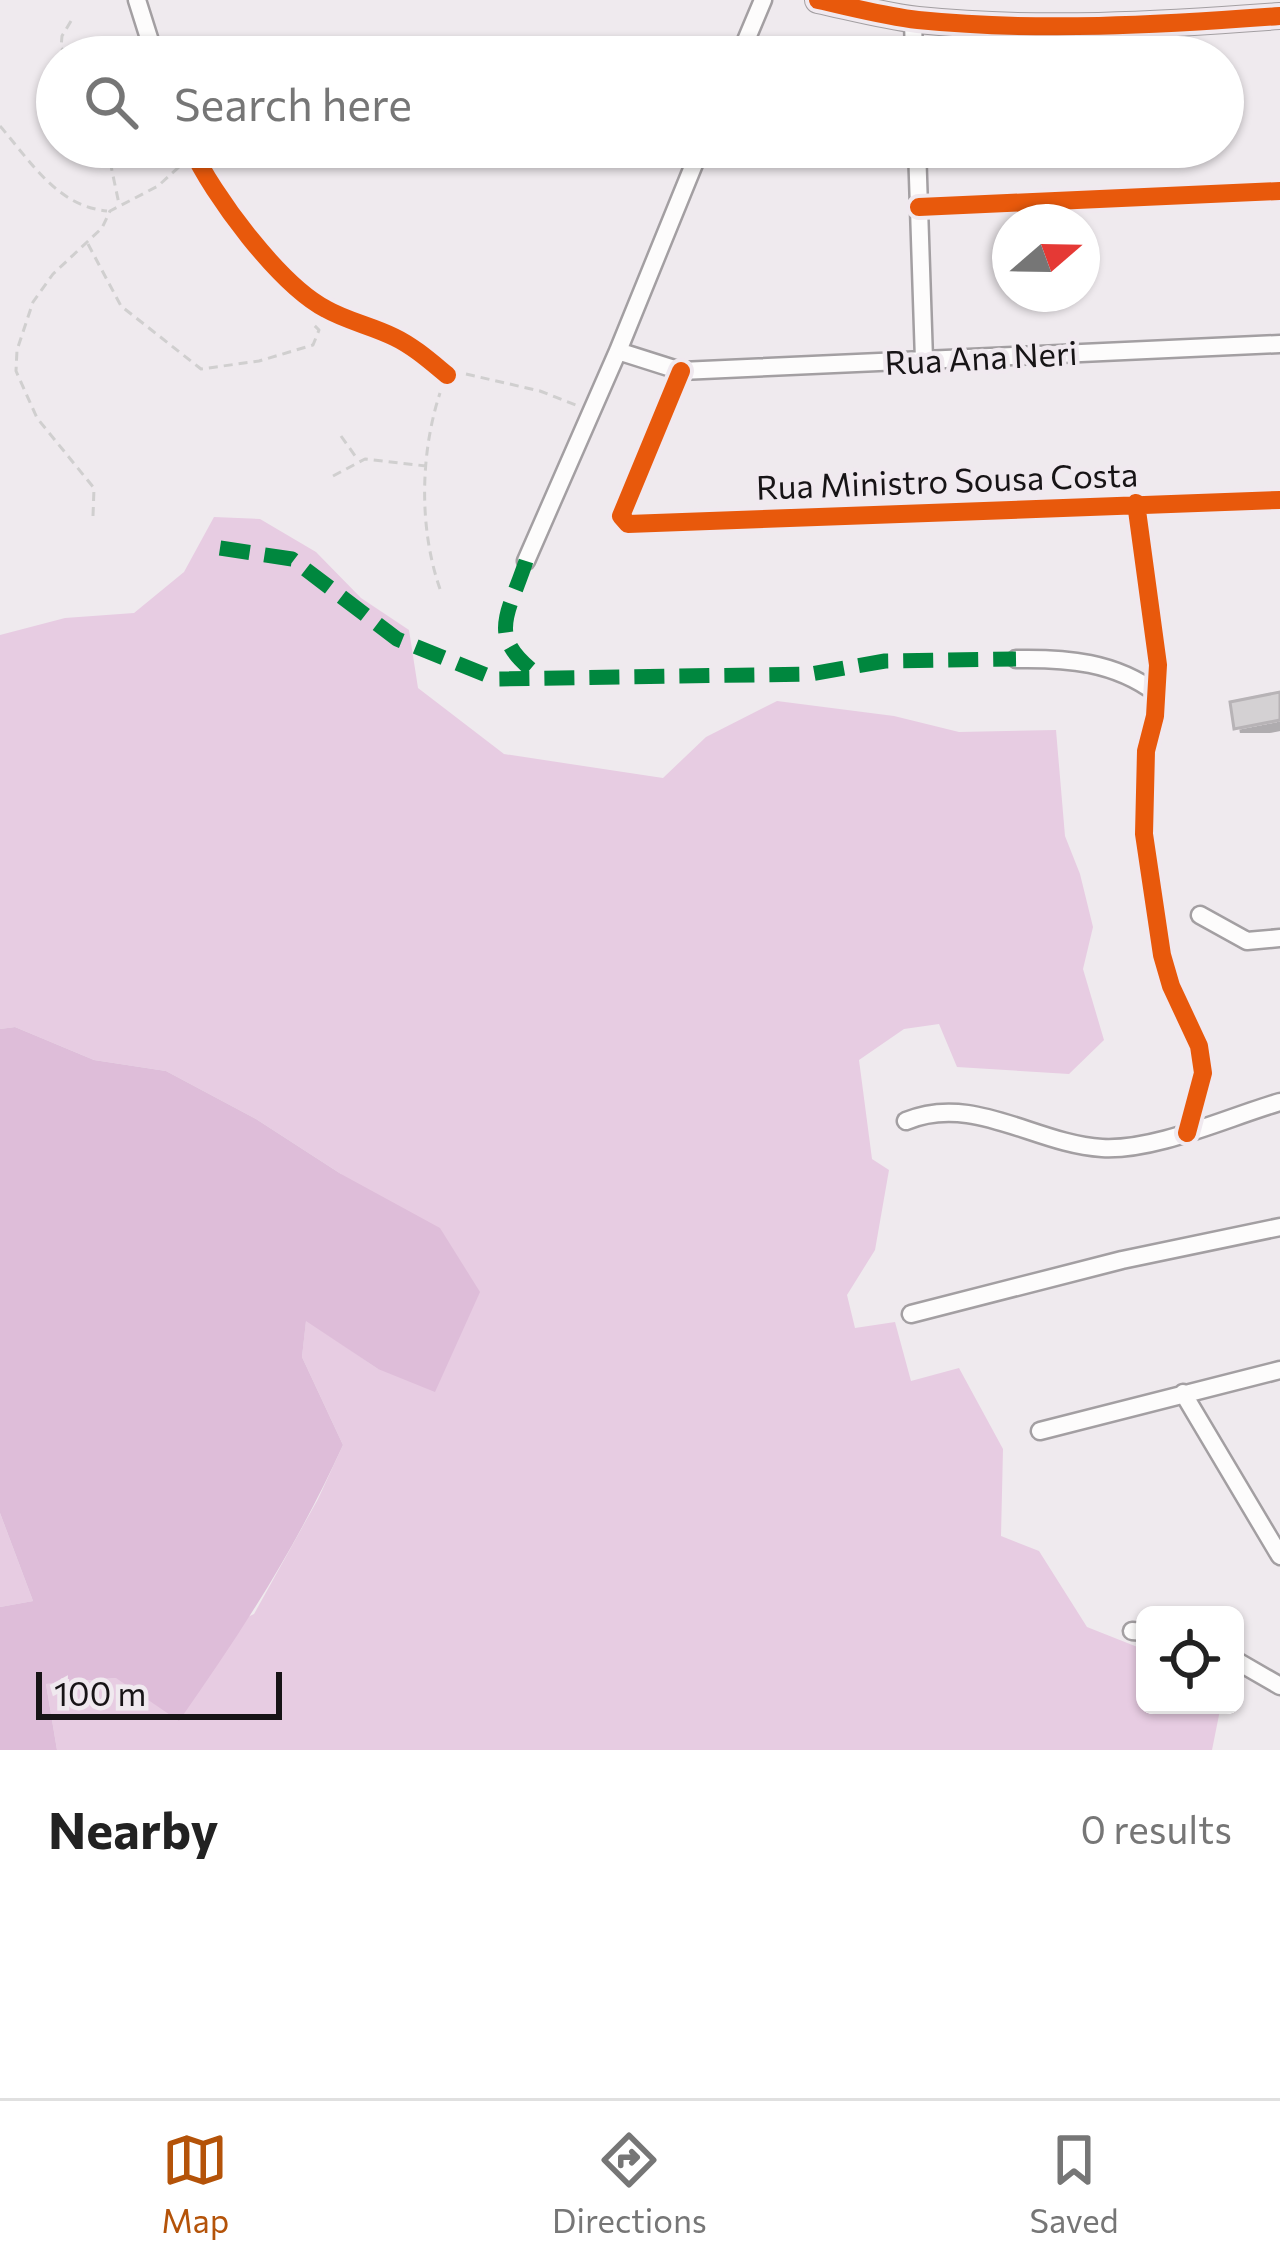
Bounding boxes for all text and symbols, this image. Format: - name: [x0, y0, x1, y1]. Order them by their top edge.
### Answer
- search box: [36, 36, 1244, 168]
- icon: search: [78, 69, 144, 135]
- text: Search here: [174, 75, 412, 130]
- north arrow: [992, 204, 1100, 312]
- street label: Rua Ana Neri: [883, 331, 1078, 382]
- street label: Rua Ministro Sousa Costa: [755, 452, 1139, 507]
- map controls: [1136, 1606, 1244, 1714]
- button: locate: [1136, 1606, 1244, 1714]
- scale bar: [36, 1666, 282, 1719]
- text: 100 m: [54, 1672, 146, 1713]
- text: Nearby: [48, 1797, 218, 1860]
- text: 0 results: [1080, 1804, 1232, 1852]
- tab: Map: [161, 2127, 229, 2240]
- tab: Directions: [552, 2127, 707, 2240]
- tab: Saved: [1030, 2127, 1119, 2240]

